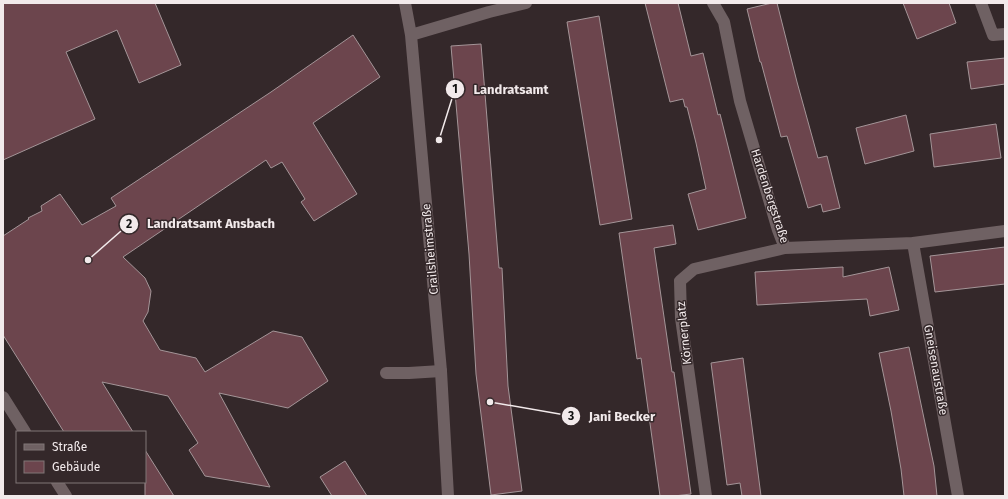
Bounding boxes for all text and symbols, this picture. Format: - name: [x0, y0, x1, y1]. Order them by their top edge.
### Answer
- callout: Landratsamt: [445, 76, 556, 101]
- text: 1: [452, 82, 458, 96]
- text: Landratsamt: [473, 82, 550, 97]
- street label: Hardenbergstraße: [748, 147, 792, 245]
- street label: Crailsheimstraße: [419, 203, 441, 295]
- callout: Landratsamt Ansbach: [119, 211, 283, 236]
- text: Landratsamt Ansbach: [147, 216, 275, 231]
- text: 2: [126, 217, 132, 231]
- street label: Körnerplatz: [674, 301, 694, 365]
- street label: Gneisenaustraße: [921, 324, 951, 416]
- callout: Jani Becker: [561, 404, 663, 429]
- text: 3: [567, 409, 574, 423]
- text: Jani Becker: [588, 409, 656, 424]
- legend: [16, 431, 146, 483]
- text: Straße: [52, 440, 87, 454]
- text: Gebäude: [52, 460, 100, 474]

